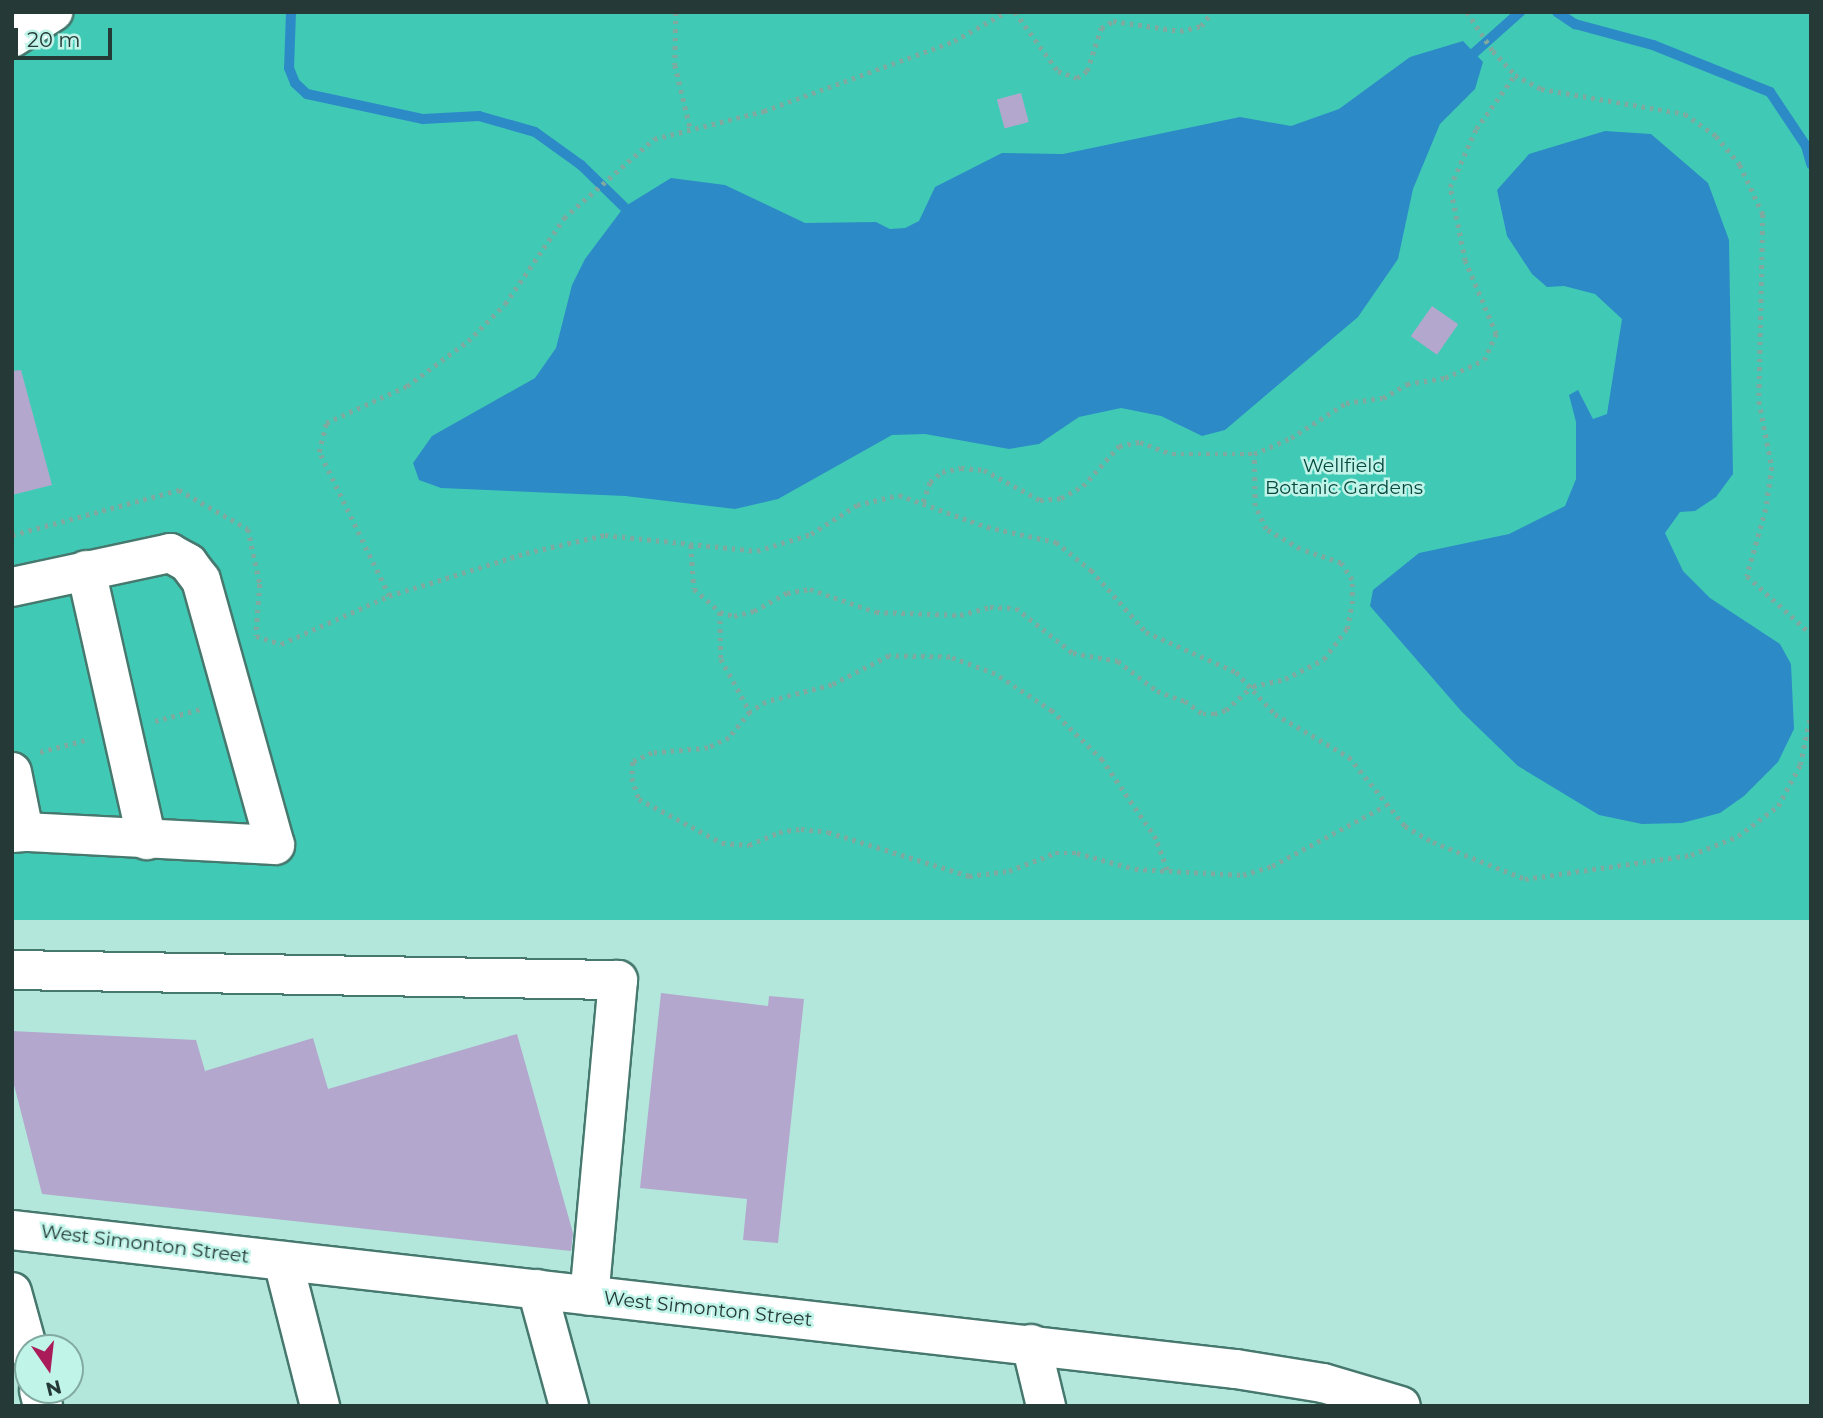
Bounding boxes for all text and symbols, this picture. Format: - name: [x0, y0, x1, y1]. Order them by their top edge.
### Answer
- scale bar: [18, 14, 116, 58]
- text: 20 m: [27, 27, 81, 52]
- park label: Wellfield Botanic Gardens: [1265, 455, 1423, 499]
- street label: West Simonton Street: [40, 1220, 250, 1268]
- street label: West Simonton Street: [603, 1287, 813, 1331]
- north arrow: [14, 1334, 84, 1404]
- text: N: [43, 1375, 64, 1401]

